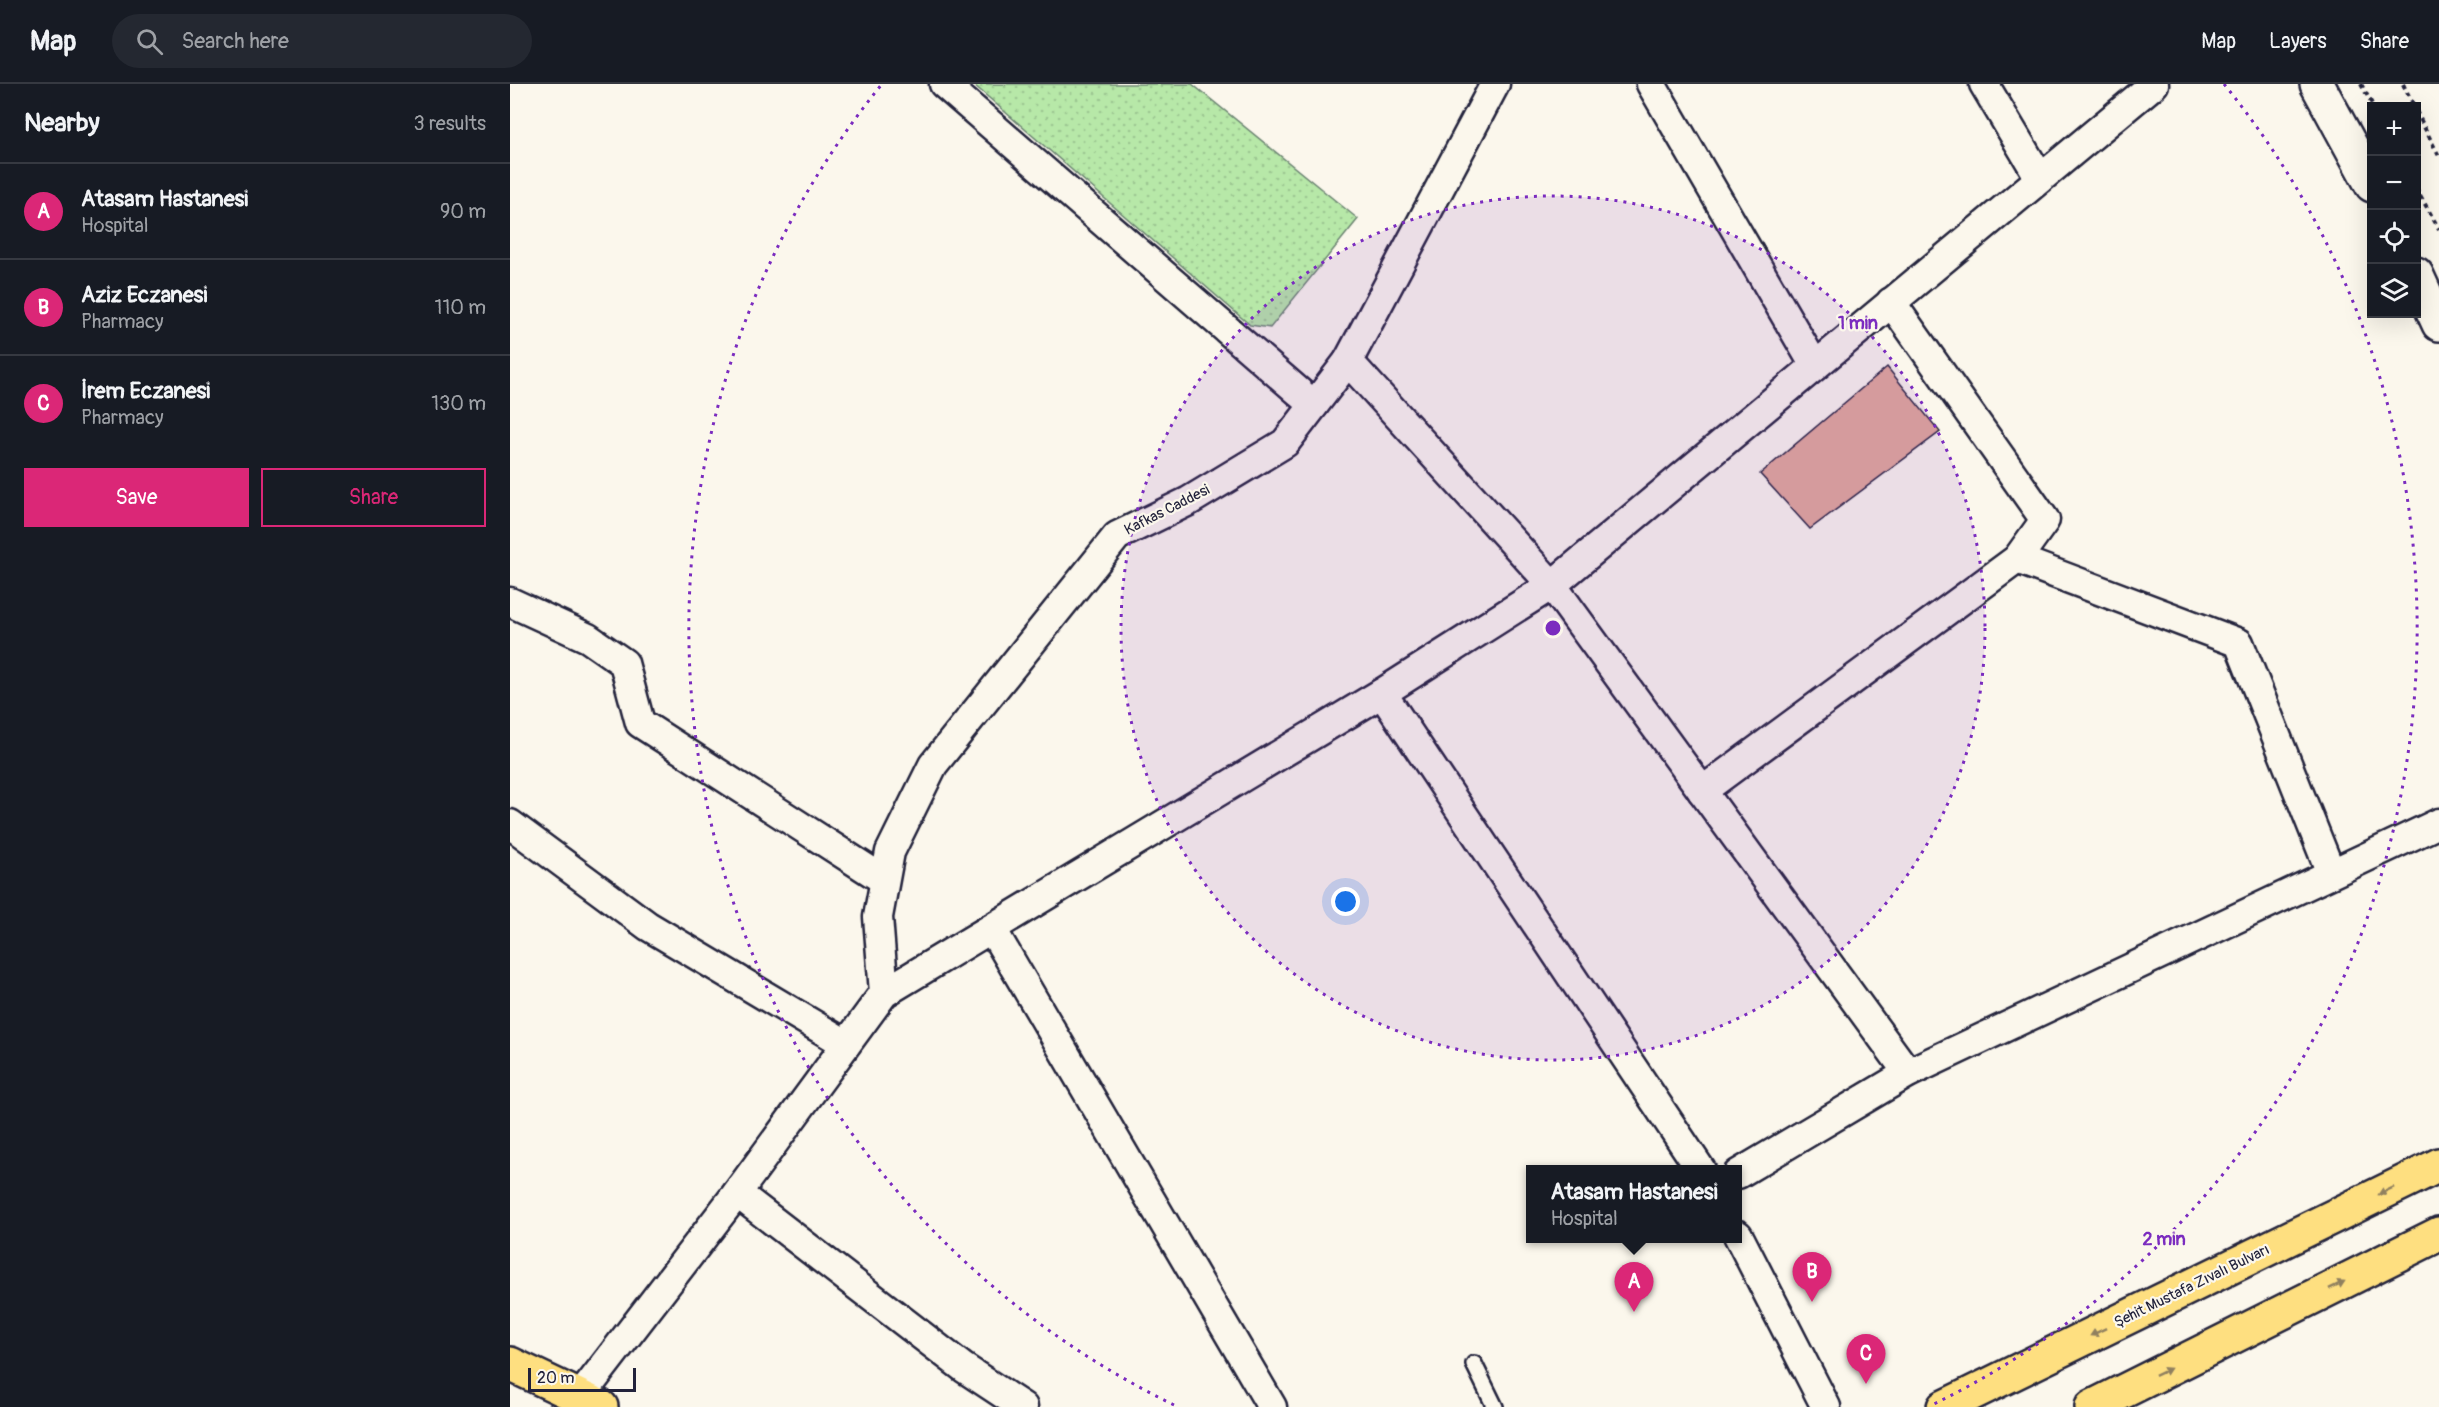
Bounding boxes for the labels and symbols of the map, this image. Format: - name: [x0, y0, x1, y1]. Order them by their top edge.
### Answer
- text: 1 min: [1838, 312, 1878, 335]
- street label: Kafkas Caddesi: [1121, 480, 1213, 540]
- centre of rings: [1543, 618, 1563, 638]
- your location: [1331, 887, 1360, 916]
- one-way arrow: [2378, 1186, 2395, 1196]
- text: 2 min: [2142, 1228, 2186, 1251]
- street label: Şehit Mustafa Zıvalı Bulvarı: [2111, 1240, 2273, 1332]
- pin: B: [1792, 1252, 1832, 1302]
- pin: A: [1614, 1262, 1654, 1312]
- one-way arrow: [2329, 1280, 2346, 1290]
- one-way arrow: [2089, 1326, 2107, 1336]
- pin: C: [1846, 1334, 1886, 1384]
- scale bar: [528, 1365, 636, 1392]
- one-way arrow: [2154, 1367, 2171, 1376]

